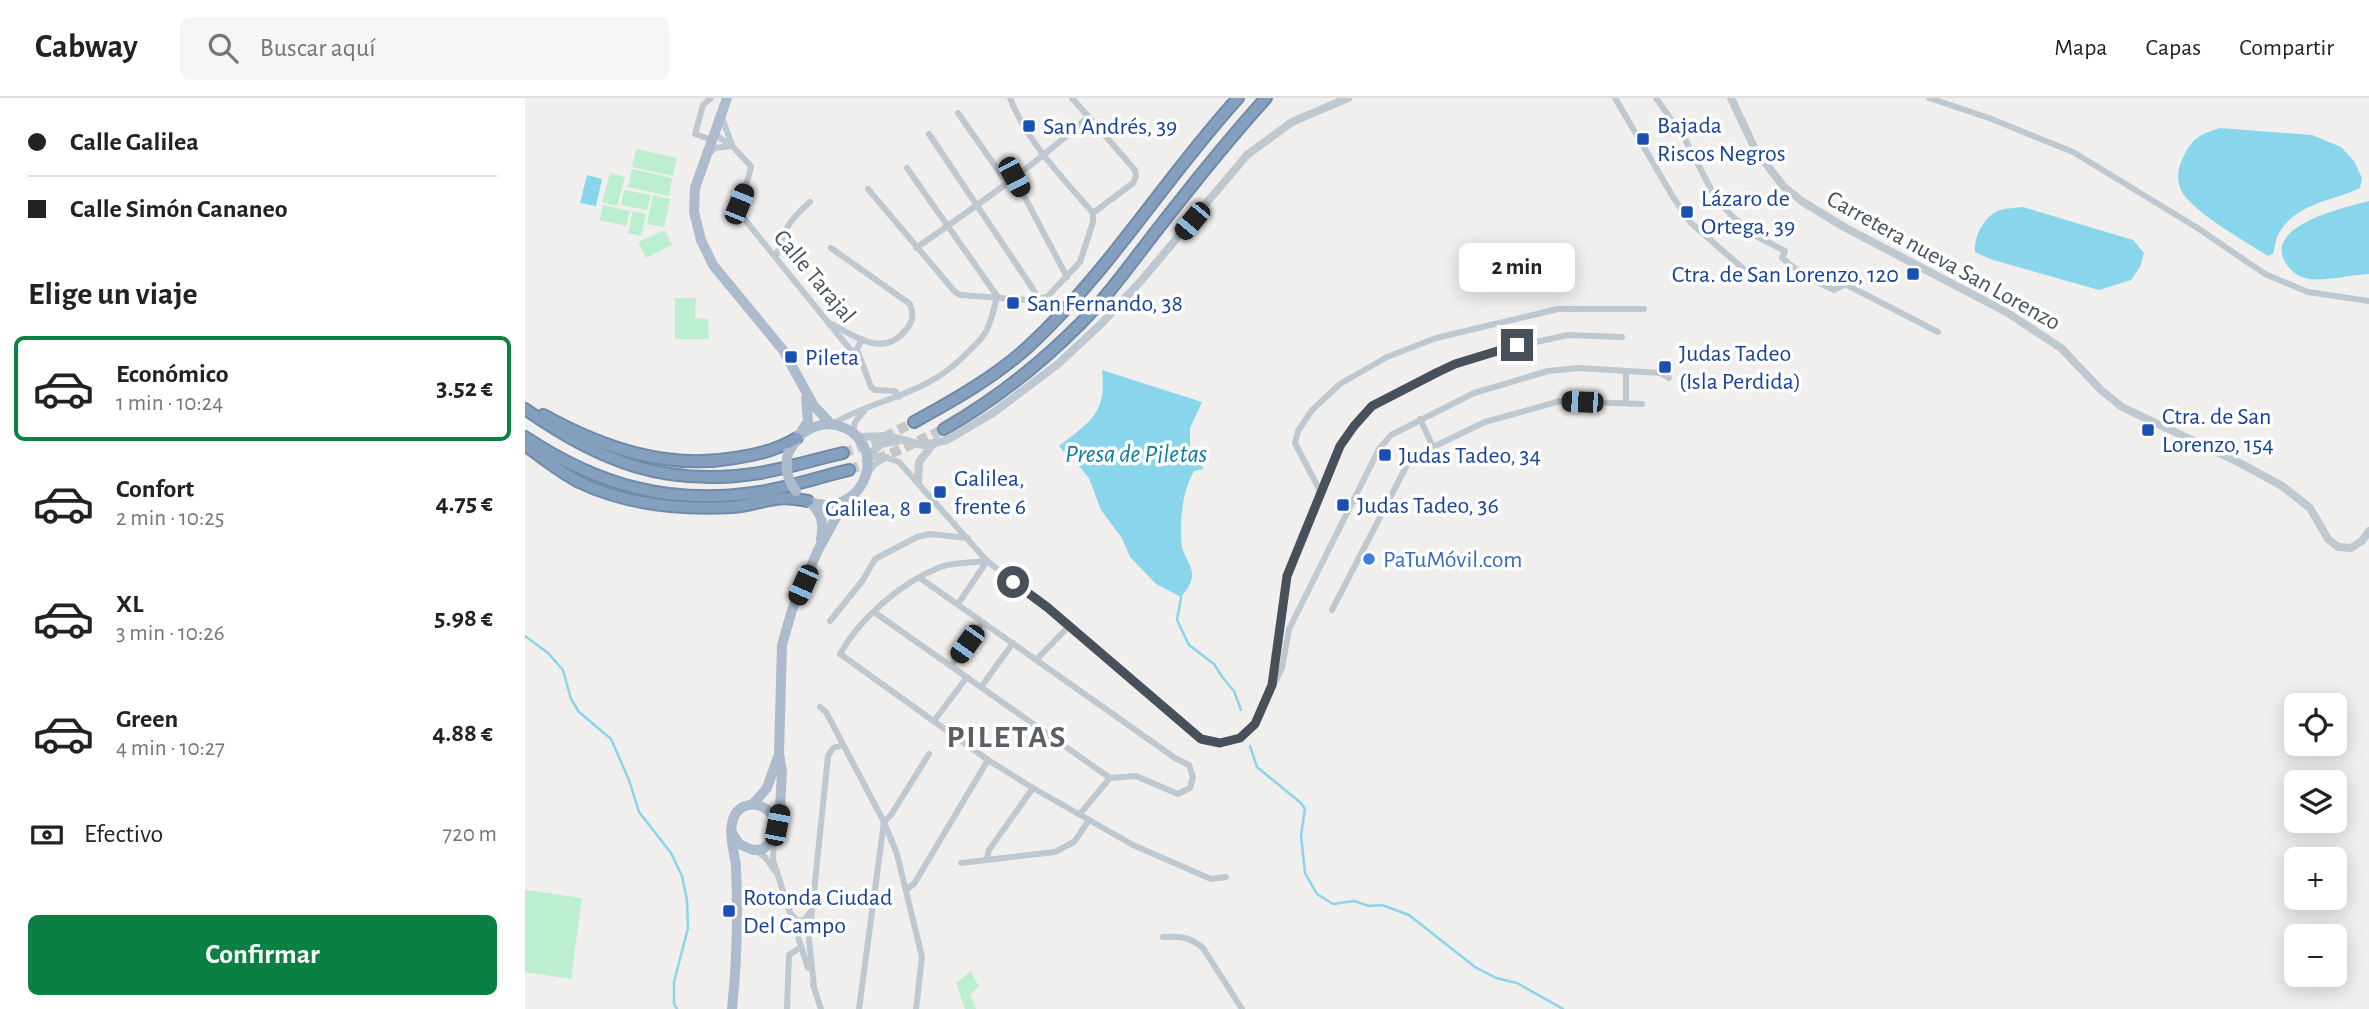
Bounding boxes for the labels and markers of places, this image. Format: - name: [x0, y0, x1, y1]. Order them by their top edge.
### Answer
- place label: Bajada Riscos Negros: [1657, 114, 1786, 166]
- place label: San Andrés, 39: [1043, 115, 1177, 139]
- marker: San Andrés, 39: [1021, 118, 1037, 134]
- marker: Bajada Riscos Negros: [1635, 131, 1651, 147]
- place label: Lázaro de Ortega, 39: [1701, 187, 1795, 239]
- marker: Lázaro de Ortega, 39: [1679, 204, 1695, 220]
- place label: Ctra. de San Lorenzo, 120: [1672, 263, 1899, 287]
- marker: Ctra. de San Lorenzo, 120: [1905, 266, 1921, 282]
- place label: San Fernando, 38: [1027, 292, 1183, 316]
- marker: San Fernando, 38: [1005, 295, 1021, 311]
- place label: Judas Tadeo (Isla Perdida): [1679, 342, 1801, 394]
- place label: Pileta: [805, 346, 859, 370]
- marker: Pileta: [783, 349, 799, 365]
- marker: Judas Tadeo (Isla Perdida): [1657, 359, 1673, 375]
- place label: Ctra. de San Lorenzo, 154: [2162, 405, 2274, 457]
- marker: Ctra. de San Lorenzo, 154: [2140, 422, 2156, 438]
- place label: Judas Tadeo, 34: [1399, 444, 1541, 468]
- marker: Judas Tadeo, 34: [1377, 447, 1393, 463]
- place label: Galilea, frente 6: [954, 467, 1026, 519]
- marker: Galilea, frente 6: [932, 484, 948, 500]
- place label: Judas Tadeo, 36: [1357, 494, 1499, 518]
- place label: Galilea, 8: [825, 497, 911, 521]
- marker: Judas Tadeo, 36: [1335, 497, 1351, 513]
- marker: Galilea, 8: [917, 500, 933, 516]
- place label: PaTuMóvil.com: [1383, 548, 1523, 572]
- marker: PaTuMóvil.com: [1361, 551, 1377, 567]
- place label: Rotonda Ciudad Del Campo: [743, 886, 892, 938]
- marker: Rotonda Ciudad Del Campo: [721, 903, 737, 919]

